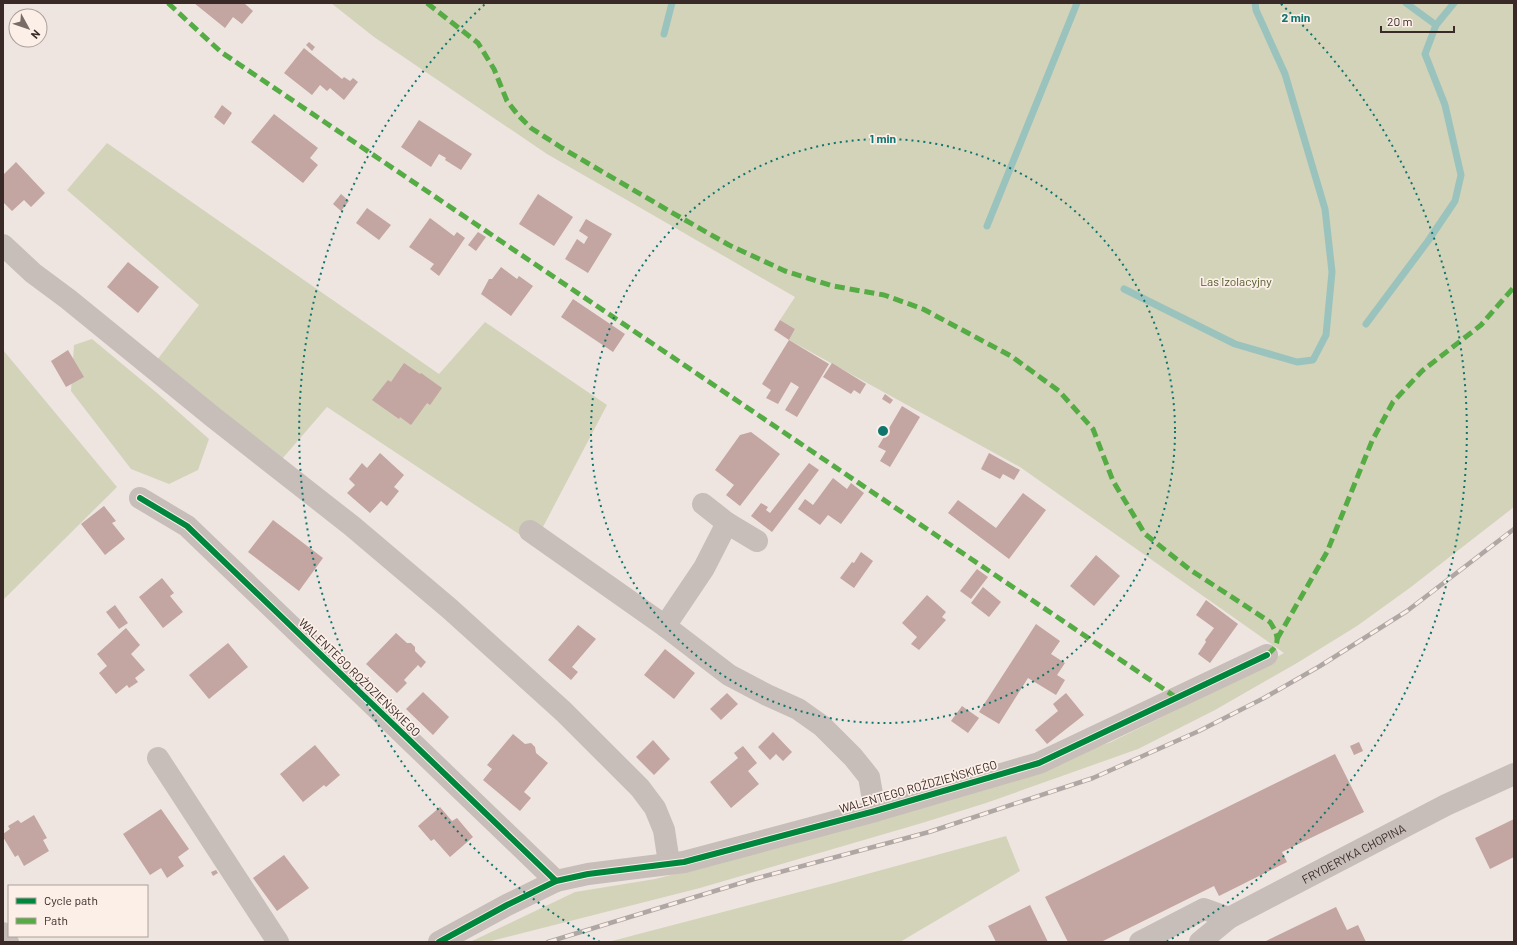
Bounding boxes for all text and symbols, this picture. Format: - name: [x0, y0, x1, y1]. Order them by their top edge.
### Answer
- north arrow: [8, 8, 48, 48]
- scale bar: [1381, 8, 1454, 34]
- text: 2 min: [1282, 10, 1310, 24]
- text: 20 m: [1387, 14, 1413, 28]
- text: N: [29, 28, 43, 42]
- text: 1 min: [870, 131, 896, 145]
- park label: Las Izolacyjny: [1200, 274, 1272, 288]
- centre of rings: [876, 424, 890, 438]
- street label: WALENTEGO ROŹDZIEŃSKIEGO: [296, 615, 424, 739]
- street label: WALENTEGO ROŹDZIEŃSKIEGO: [837, 757, 999, 815]
- street label: FRYDERYKA CHOPINA: [1299, 820, 1408, 886]
- legend: [8, 885, 148, 937]
- text: Cycle path: [44, 893, 98, 907]
- text: Path: [44, 913, 68, 927]

